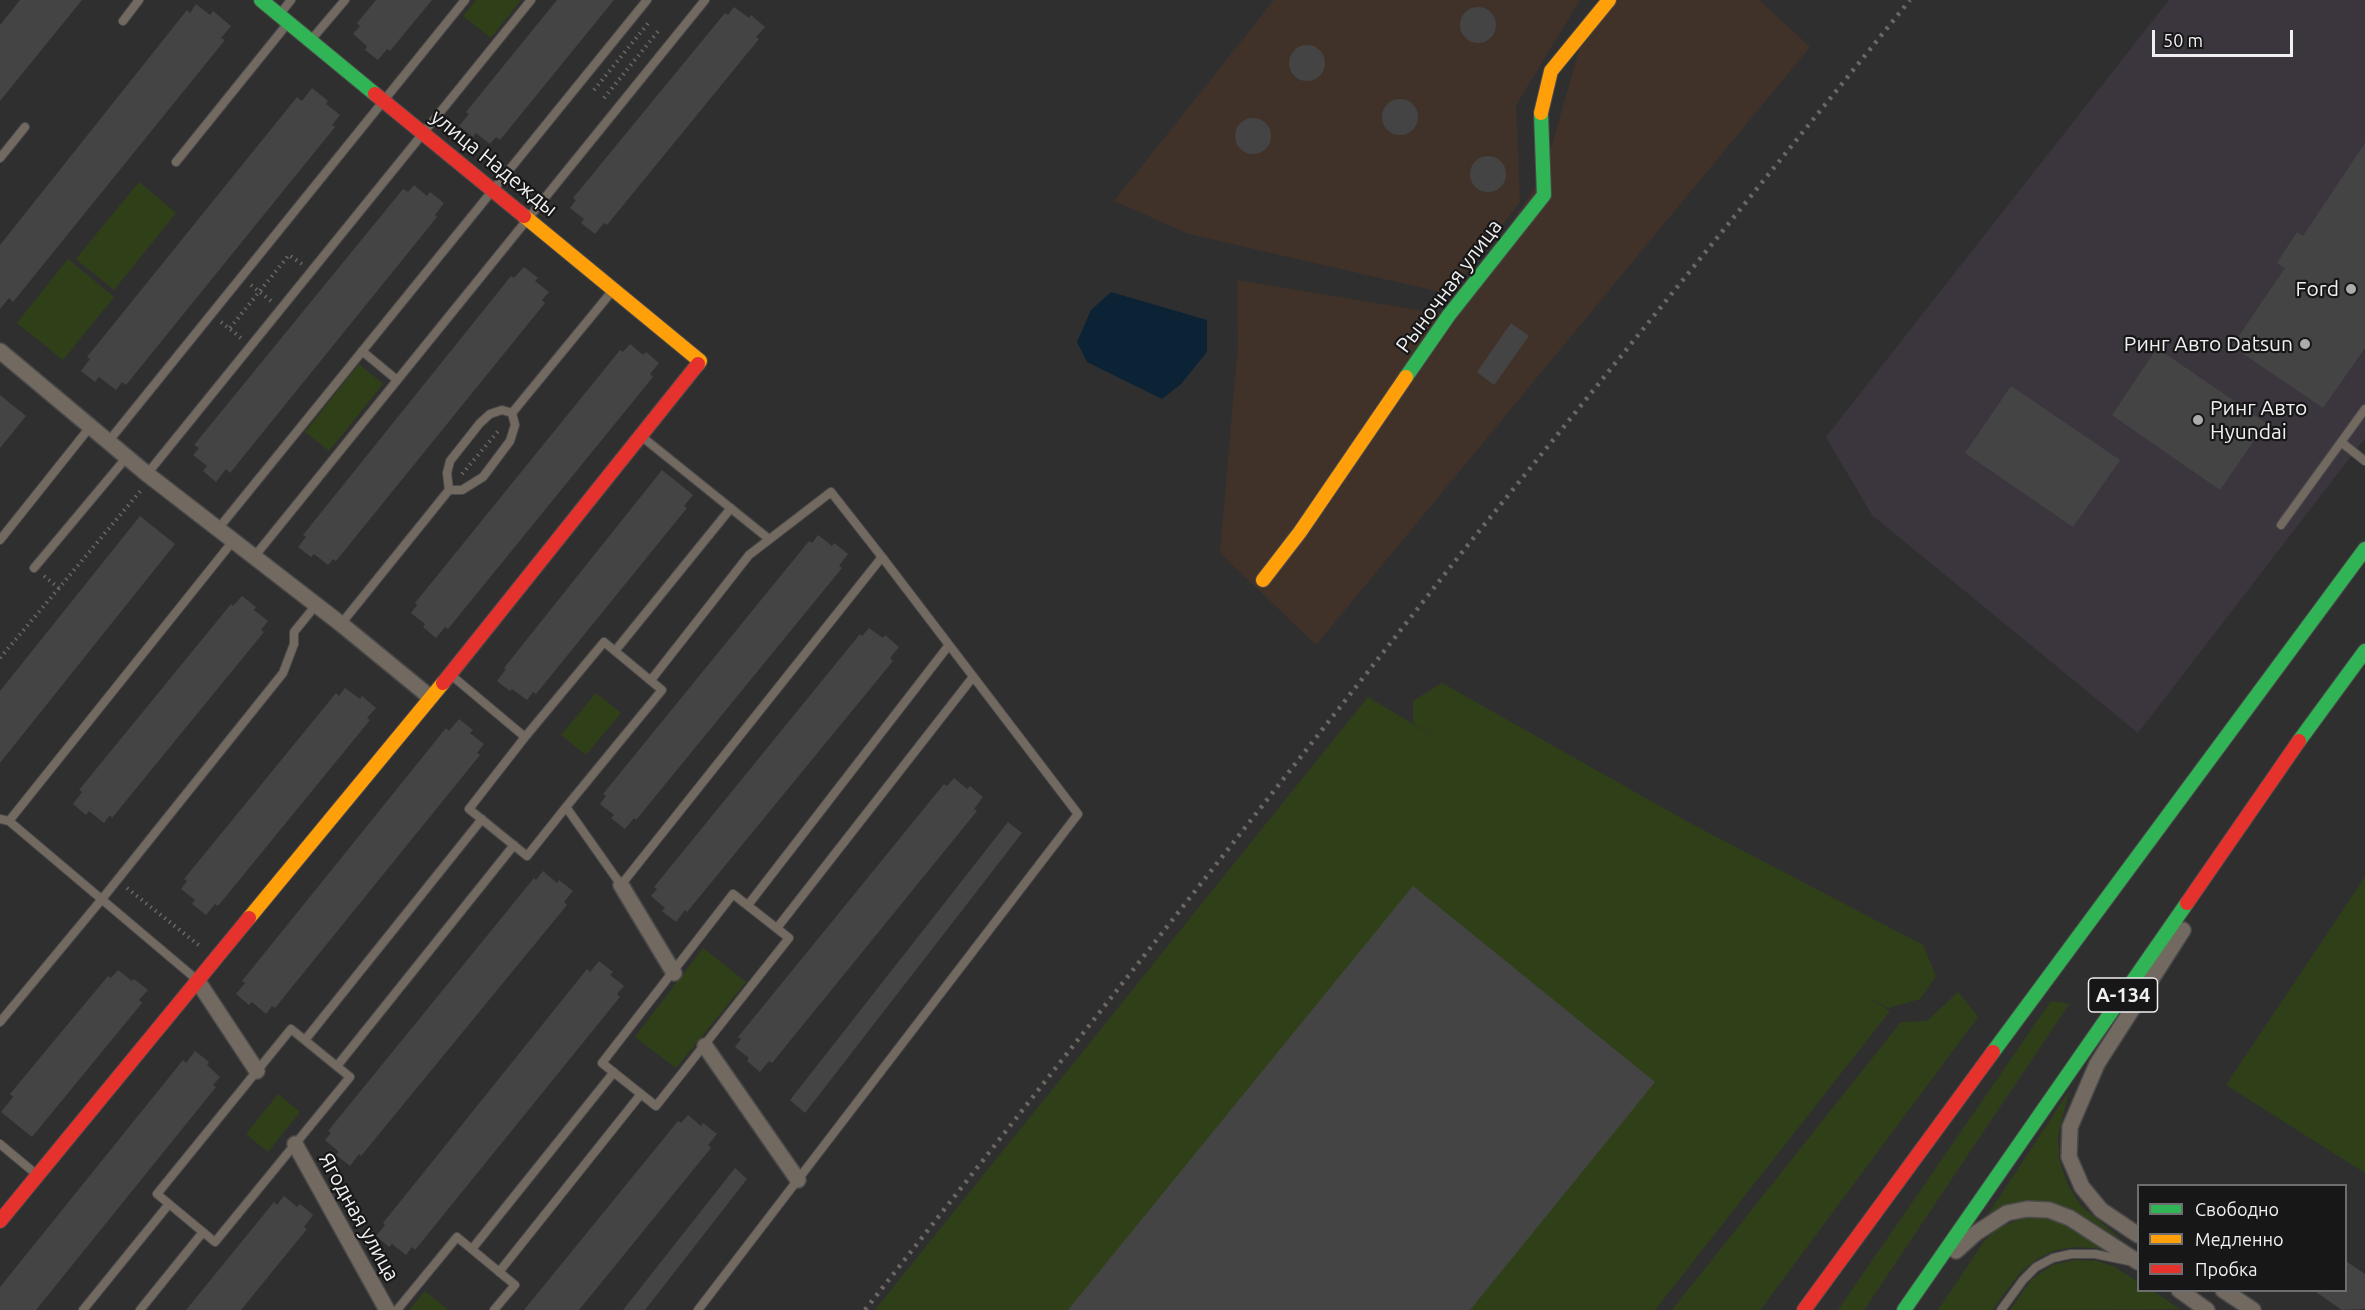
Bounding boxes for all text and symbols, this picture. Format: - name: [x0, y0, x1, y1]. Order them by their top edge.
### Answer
- scale bar: [2155, 18, 2296, 56]
- text: 50 m: [2163, 30, 2203, 50]
- street label: улица Надежды: [426, 104, 562, 222]
- street label: Рыночная улица: [1391, 214, 1507, 358]
- place label: Ford: [2295, 276, 2339, 302]
- marker: Ford: [2344, 282, 2358, 296]
- place label: Ринг Авто Datsun: [2124, 331, 2293, 357]
- marker: Ринг Авто Datsun: [2298, 337, 2312, 351]
- place label: Ринг Авто Hyundai: [2210, 395, 2307, 445]
- marker: Ринг Авто Hyundai: [2191, 413, 2205, 427]
- road number: А-134: [2088, 978, 2158, 1012]
- street label: Ягодная улица: [313, 1148, 405, 1286]
- legend: [2137, 1184, 2347, 1292]
- text: Свободно: [2195, 1199, 2279, 1219]
- text: Медленно: [2195, 1229, 2284, 1249]
- text: Пробка: [2195, 1259, 2258, 1279]

